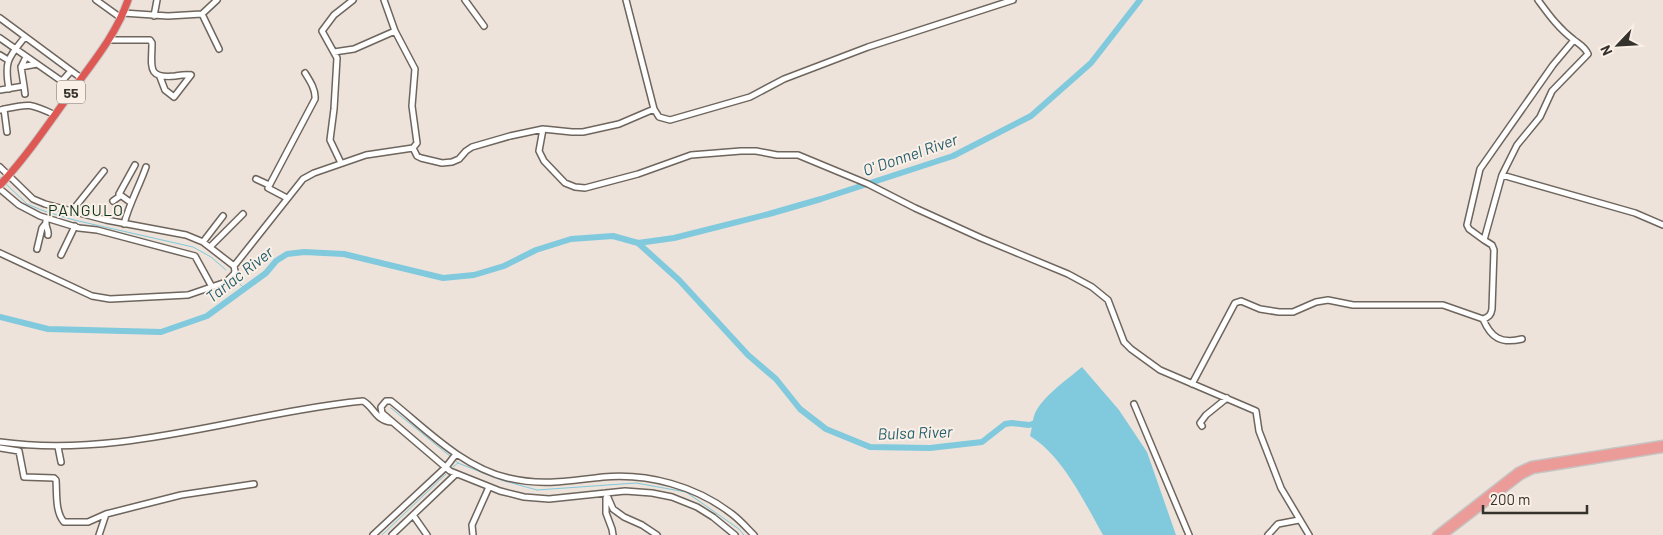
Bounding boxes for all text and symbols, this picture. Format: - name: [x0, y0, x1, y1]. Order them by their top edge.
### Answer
- north arrow: [1593, 20, 1643, 70]
- text: N: [1596, 43, 1615, 59]
- road number: 55: [57, 80, 85, 104]
- water label: O' Donnel River: [860, 128, 961, 179]
- district label: PANGULO: [48, 200, 124, 219]
- water label: Tarlac River: [202, 241, 277, 306]
- water label: Bulsa River: [877, 421, 954, 443]
- scale bar: [1483, 482, 1587, 514]
- text: 200 m: [1490, 490, 1530, 508]

